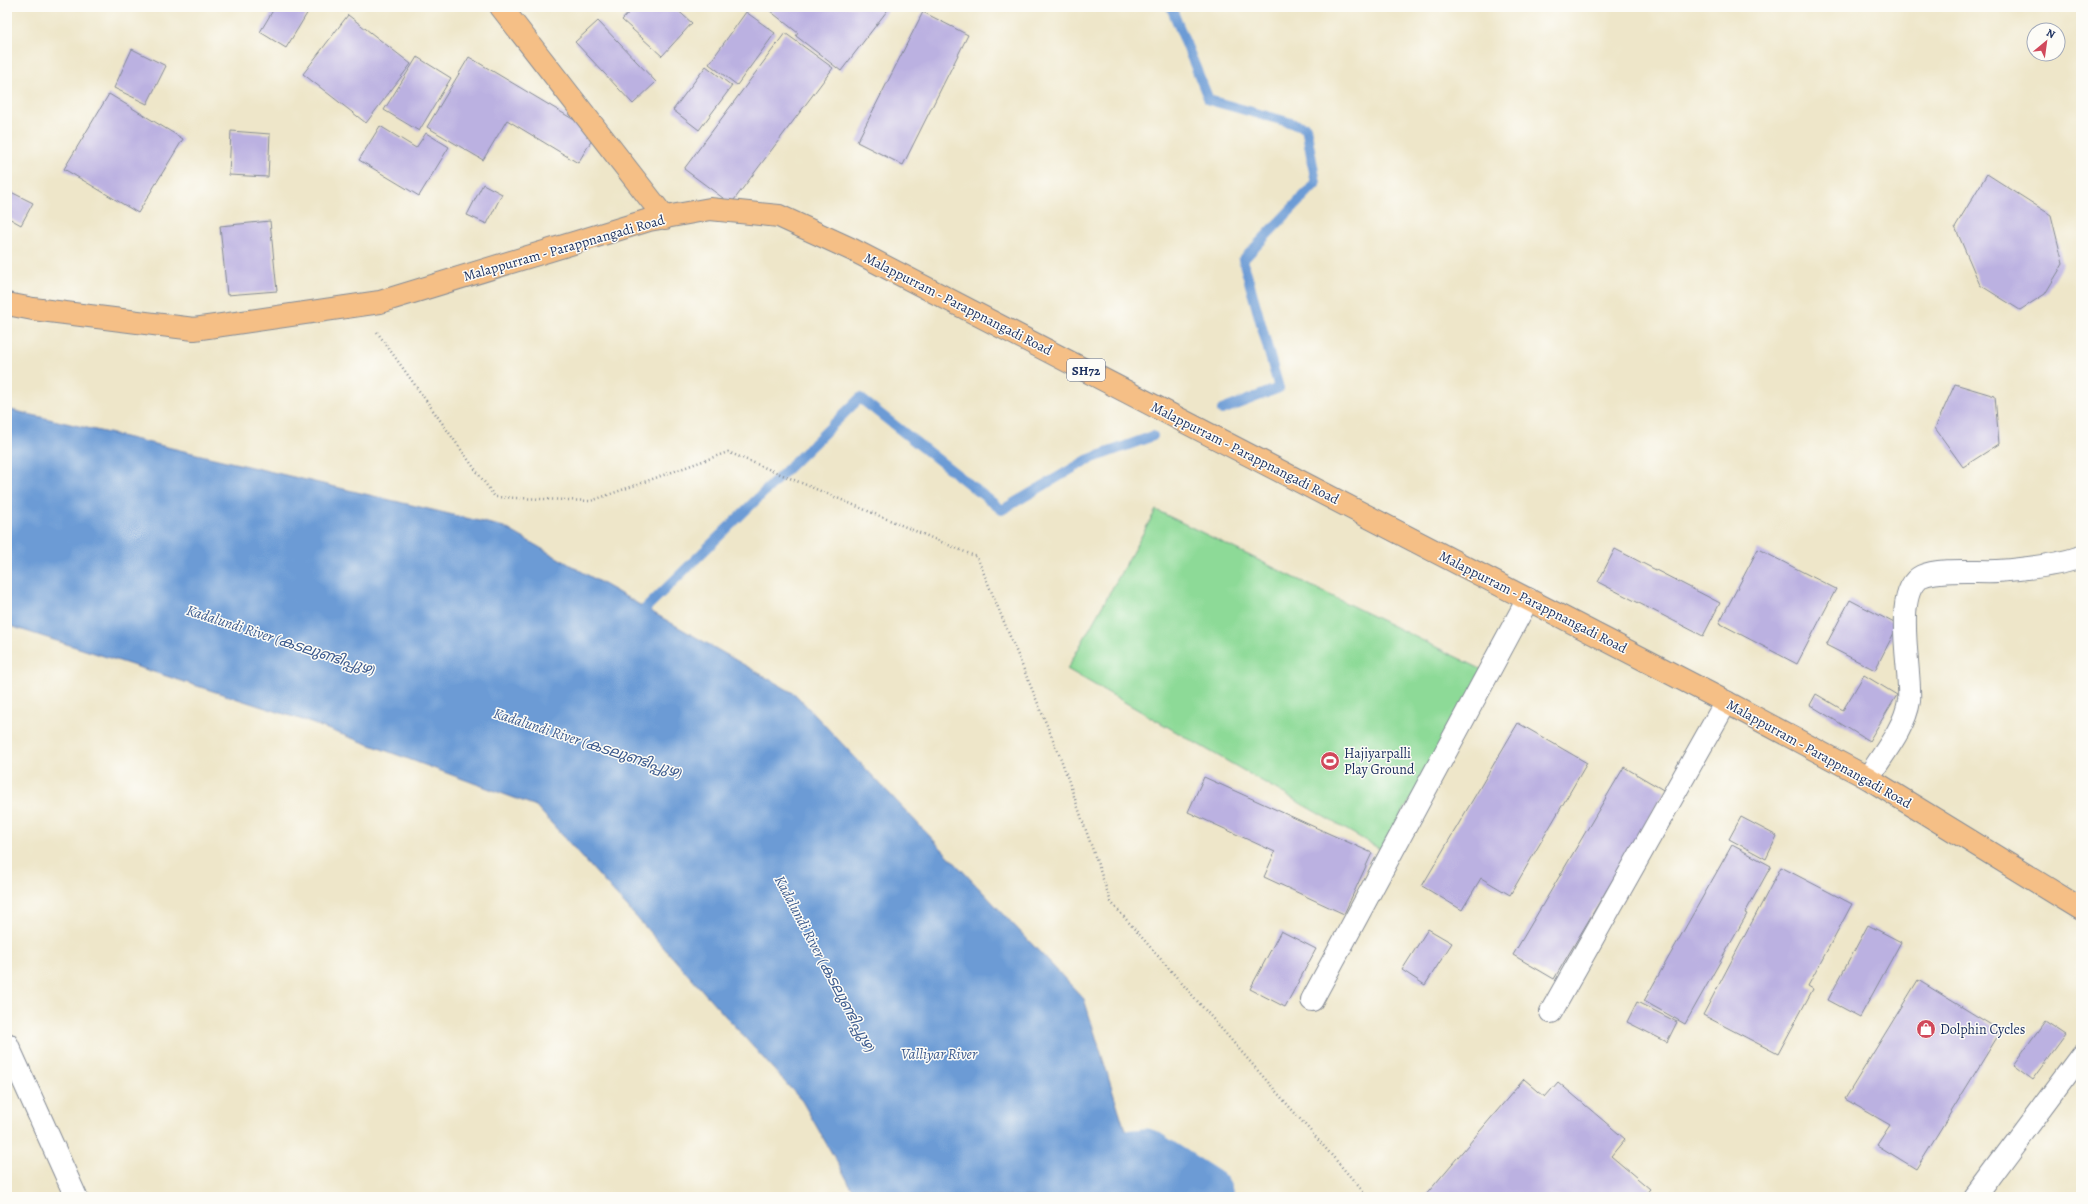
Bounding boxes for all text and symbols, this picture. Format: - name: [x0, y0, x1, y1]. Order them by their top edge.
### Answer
- north arrow: [2026, 22, 2066, 62]
- text: N: [2043, 25, 2058, 42]
- street label: Malappurram - Parappnangadi Road: [461, 210, 667, 286]
- street label: Malappurram - Parappnangadi Road: [861, 248, 1056, 360]
- road number: SH72: [1067, 359, 1105, 381]
- street label: Malappurram - Parappnangadi Road: [1148, 397, 1343, 509]
- street label: Malappurram - Parappnangadi Road: [1436, 546, 1631, 658]
- water label: Kadalundi River (കടലുണ്ടിപ്പുഴ): [184, 600, 378, 680]
- street label: Malappurram - Parappnangadi Road: [1723, 695, 1915, 813]
- water label: Kadalundi River (കടലുണ്ടിപ്പുഴ): [491, 703, 685, 783]
- place label: Hajiyarpalli Play Ground: [1344, 744, 1415, 779]
- sports icon: Hajiyarpalli Play Ground: [1319, 750, 1341, 772]
- water label: Kadalundi River (കടലുണ്ടിപ്പുഴ): [770, 872, 880, 1056]
- shop icon: Dolphin Cycles: [1915, 1018, 1937, 1040]
- place label: Dolphin Cycles: [1940, 1020, 2025, 1039]
- water label: Valliyar River: [901, 1044, 978, 1064]

